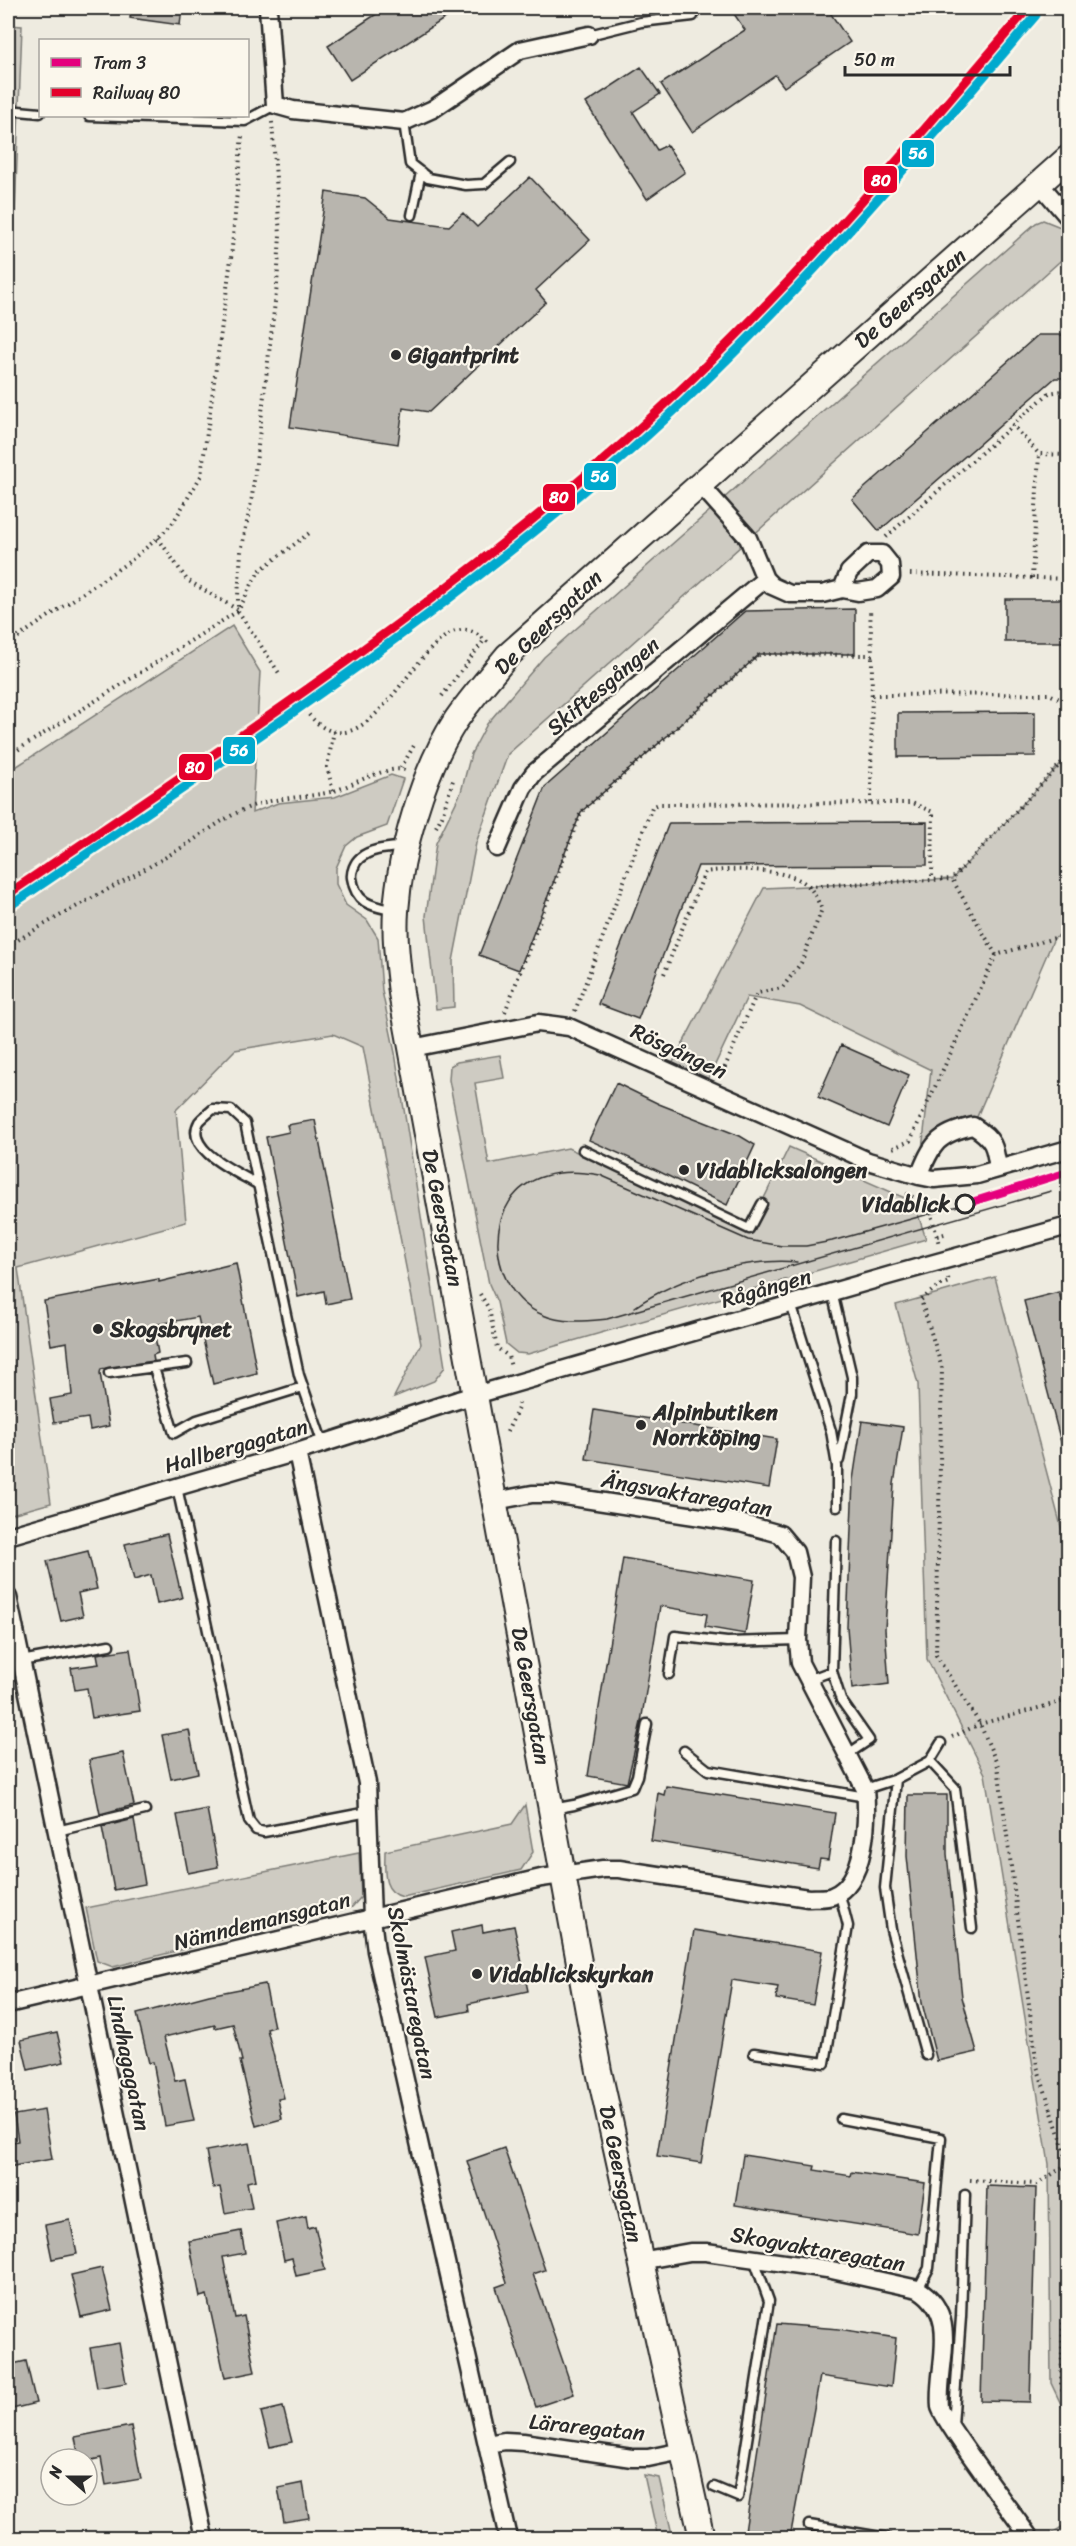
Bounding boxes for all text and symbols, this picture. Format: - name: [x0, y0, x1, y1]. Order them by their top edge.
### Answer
- legend: [39, 39, 249, 117]
- scale bar: [845, 39, 1010, 77]
- text: 50 m: [854, 44, 895, 76]
- text: Tram 3: [93, 47, 146, 79]
- text: Railway 80: [93, 77, 181, 109]
- line badge: 56: [901, 139, 935, 168]
- text: 56: [909, 139, 927, 168]
- line badge: 80: [863, 165, 898, 194]
- text: 80: [870, 166, 891, 195]
- street label: De Geersgatan: [845, 237, 976, 359]
- place label: Gigantprint: [407, 336, 519, 375]
- marker: Gigantprint: [389, 348, 403, 362]
- line badge: 56: [583, 462, 617, 491]
- text: 56: [591, 462, 609, 491]
- line badge: 80: [542, 483, 576, 512]
- text: 80: [548, 483, 569, 512]
- street label: De Geersgatan: [484, 559, 612, 685]
- street label: Skiftesgången: [537, 626, 669, 746]
- line badge: 56: [222, 736, 256, 765]
- text: 56: [230, 736, 248, 765]
- line badge: 80: [178, 753, 213, 781]
- text: 80: [184, 753, 205, 782]
- street label: Rösgången: [624, 1012, 734, 1091]
- street label: De Geersgatan: [411, 1146, 475, 1290]
- place label: Vidablicksalongen: [696, 1151, 868, 1190]
- marker: Vidablicksalongen: [677, 1163, 691, 1177]
- place label: Vidablick: [861, 1185, 950, 1224]
- marker: Vidablick: [955, 1194, 975, 1214]
- street label: Rågången: [716, 1256, 816, 1320]
- place label: Skogsbrynet: [109, 1310, 232, 1349]
- marker: Skogsbrynet: [91, 1322, 105, 1336]
- place label: Alpinbutiken Norrköping: [652, 1393, 778, 1457]
- street label: Hallbergagatan: [159, 1407, 313, 1485]
- marker: Alpinbutiken Norrköping: [634, 1418, 648, 1432]
- street label: Ängsvaktaregatan: [598, 1460, 776, 1528]
- street label: De Geersgatan: [500, 1624, 562, 1768]
- street label: Nämndemansgatan: [169, 1880, 355, 1962]
- street label: Skolmästaregatan: [376, 1903, 448, 2083]
- place label: Vidablickskyrkan: [489, 1955, 653, 1994]
- marker: Vidablickskyrkan: [470, 1967, 484, 1981]
- street label: Lindhagagatan: [96, 1991, 162, 2135]
- street label: De Geersgatan: [587, 2102, 655, 2246]
- street label: Skogvaktaregatan: [728, 2214, 908, 2284]
- street label: Läraregatan: [527, 2402, 647, 2452]
- north arrow: [39, 2447, 99, 2507]
- text: N: [40, 2461, 71, 2483]

